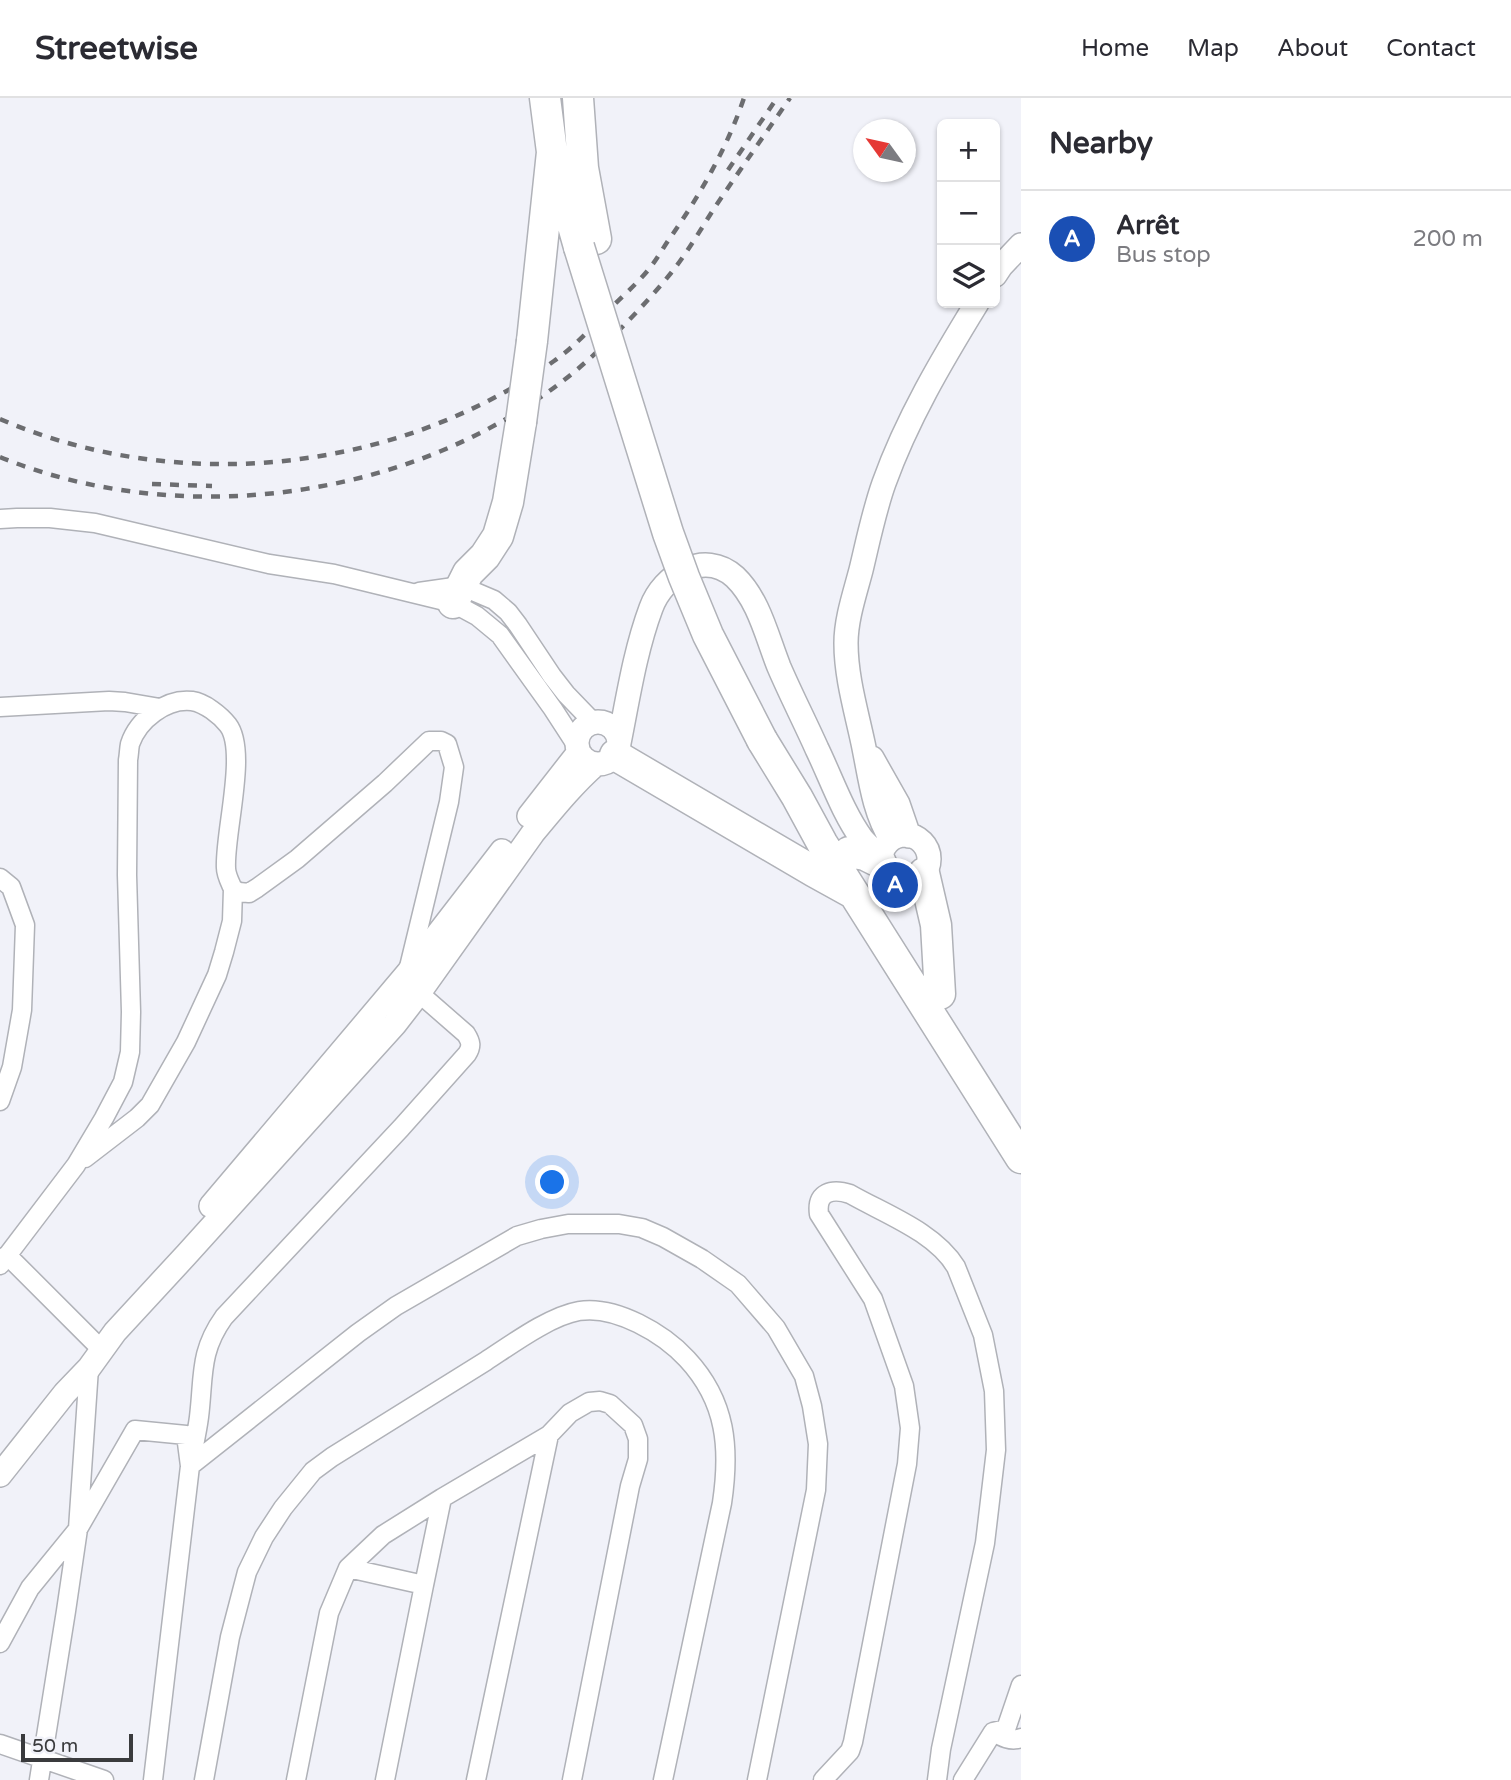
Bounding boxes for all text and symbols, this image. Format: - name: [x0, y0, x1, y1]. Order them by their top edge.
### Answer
- text: Streetwise: [35, 29, 198, 68]
- text: Home: [1081, 34, 1149, 63]
- text: Map: [1187, 34, 1239, 63]
- text: About: [1277, 34, 1348, 63]
- text: Contact: [1386, 34, 1476, 63]
- north arrow: [853, 119, 916, 182]
- map controls: [937, 119, 1000, 308]
- button: +: [937, 119, 1000, 182]
- text: Nearby: [1049, 125, 1153, 162]
- button: −: [937, 182, 1000, 245]
- text: Arrêt: [1116, 210, 1179, 241]
- text: A: [1063, 225, 1081, 253]
- text: 200 m: [1413, 225, 1483, 253]
- text: Bus stop: [1116, 241, 1211, 269]
- button: layers: [937, 245, 1000, 308]
- pin: A: [872, 859, 918, 911]
- your location: [535, 1165, 569, 1199]
- scale bar: [21, 1731, 133, 1763]
- text: 50 m: [32, 1735, 78, 1757]

